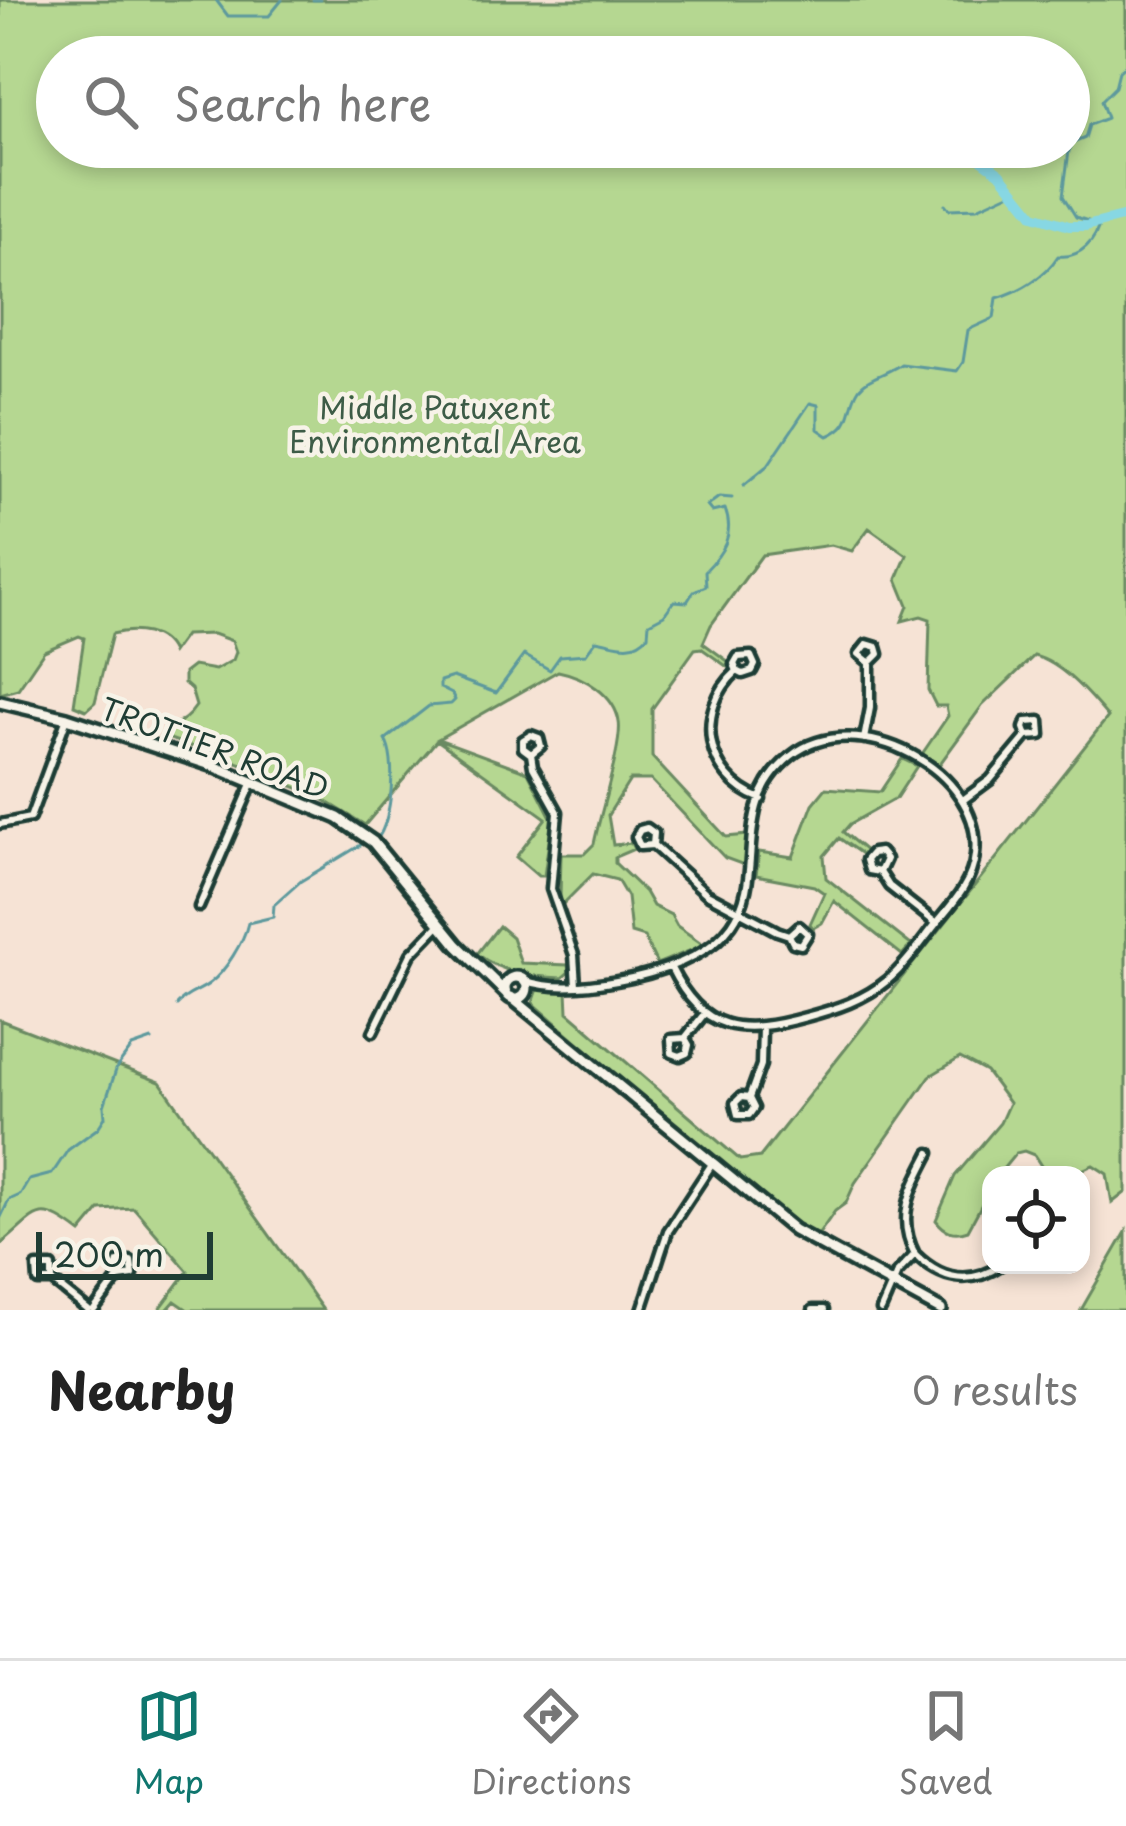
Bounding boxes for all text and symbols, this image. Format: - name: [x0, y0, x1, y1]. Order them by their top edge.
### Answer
- search box: [36, 36, 1090, 168]
- text: Search here: [174, 68, 431, 136]
- icon: search: [78, 69, 144, 135]
- park label: Middle Patuxent Environmental Area: [289, 384, 581, 463]
- street label: TROTTER ROAD: [94, 685, 336, 809]
- map controls: [982, 1166, 1090, 1274]
- button: locate: [982, 1166, 1090, 1274]
- scale bar: [36, 1226, 213, 1279]
- text: 200 m: [54, 1228, 164, 1278]
- text: Nearby: [48, 1350, 235, 1427]
- text: 0 results: [912, 1359, 1078, 1418]
- tab: Map: [134, 1683, 204, 1805]
- tab: Directions: [471, 1683, 632, 1805]
- tab: Saved: [899, 1683, 992, 1805]

